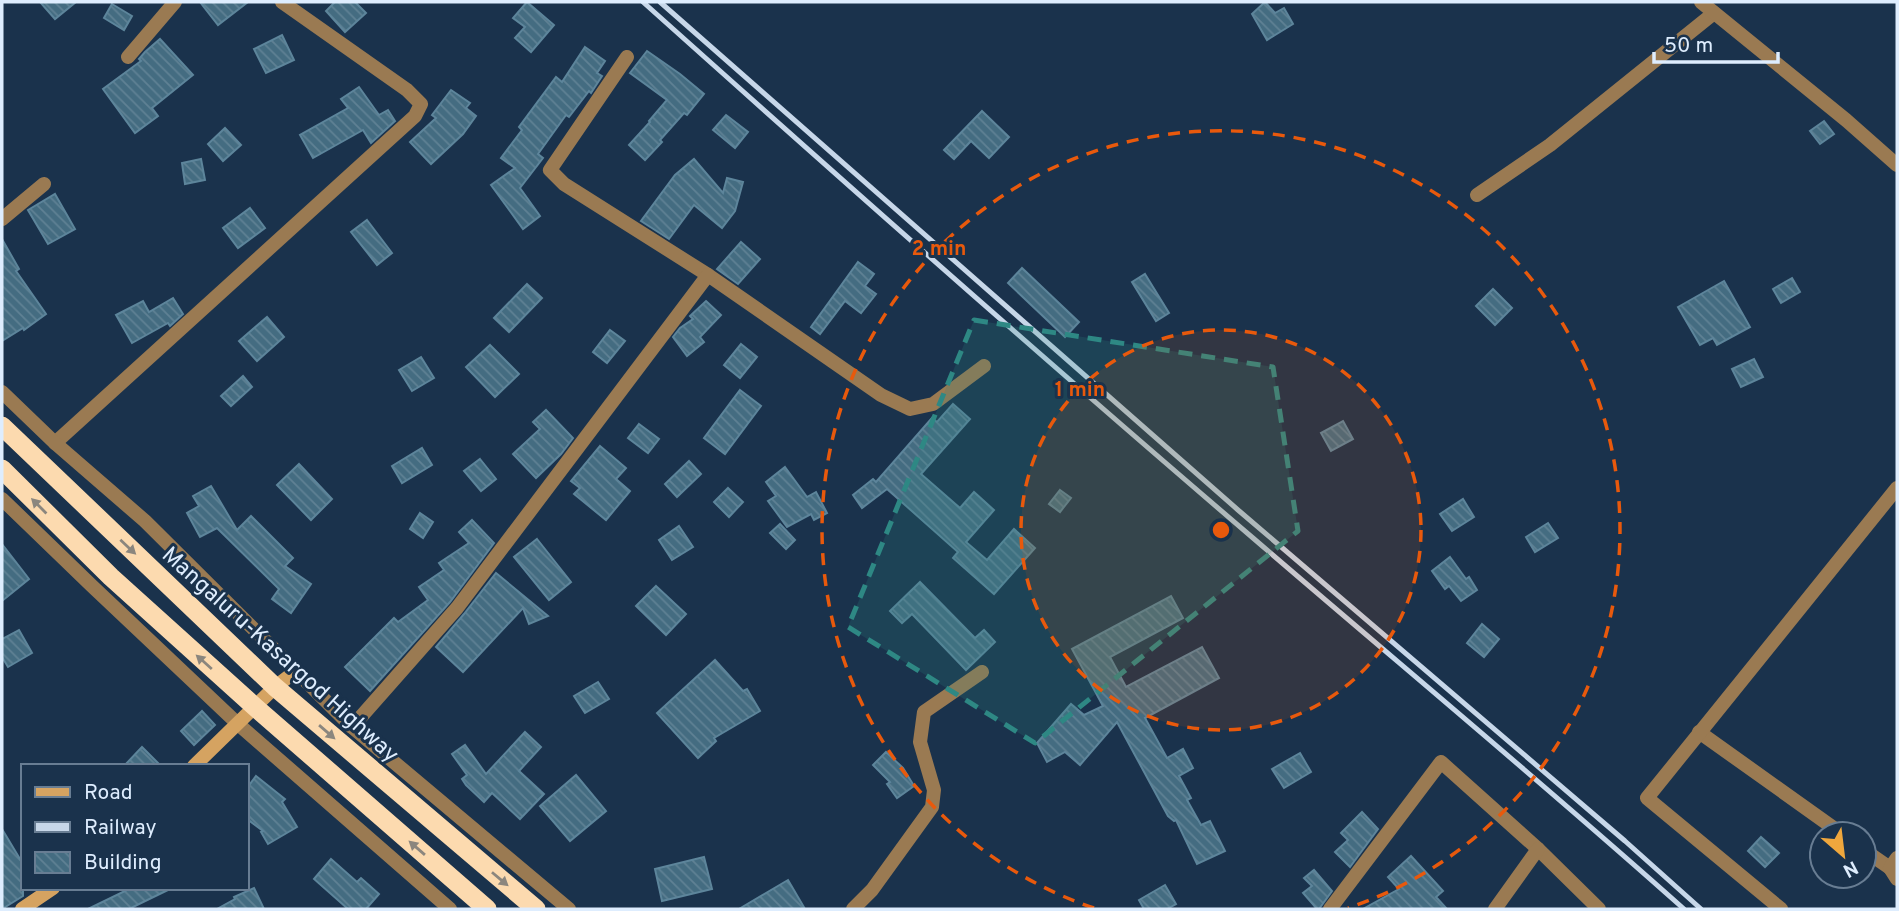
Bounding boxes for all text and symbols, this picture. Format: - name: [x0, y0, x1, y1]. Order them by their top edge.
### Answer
- scale bar: [1654, 21, 1778, 65]
- text: 50 m: [1664, 33, 1713, 60]
- text: 2 min: [912, 236, 966, 263]
- text: 1 min: [1055, 377, 1105, 404]
- one-way arrow: [30, 497, 47, 514]
- centre of rings: [1209, 518, 1233, 542]
- one-way arrow: [119, 538, 136, 555]
- street label: Mangaluru-Kasargod Highway: [155, 542, 404, 770]
- one-way arrow: [196, 654, 213, 670]
- one-way arrow: [318, 724, 335, 739]
- legend: [21, 764, 248, 890]
- text: Road: [84, 780, 133, 807]
- text: Railway: [84, 815, 157, 842]
- north arrow: [1808, 820, 1878, 890]
- one-way arrow: [408, 841, 425, 856]
- text: Building: [84, 850, 162, 877]
- text: N: [1838, 854, 1862, 882]
- one-way arrow: [492, 871, 509, 886]

